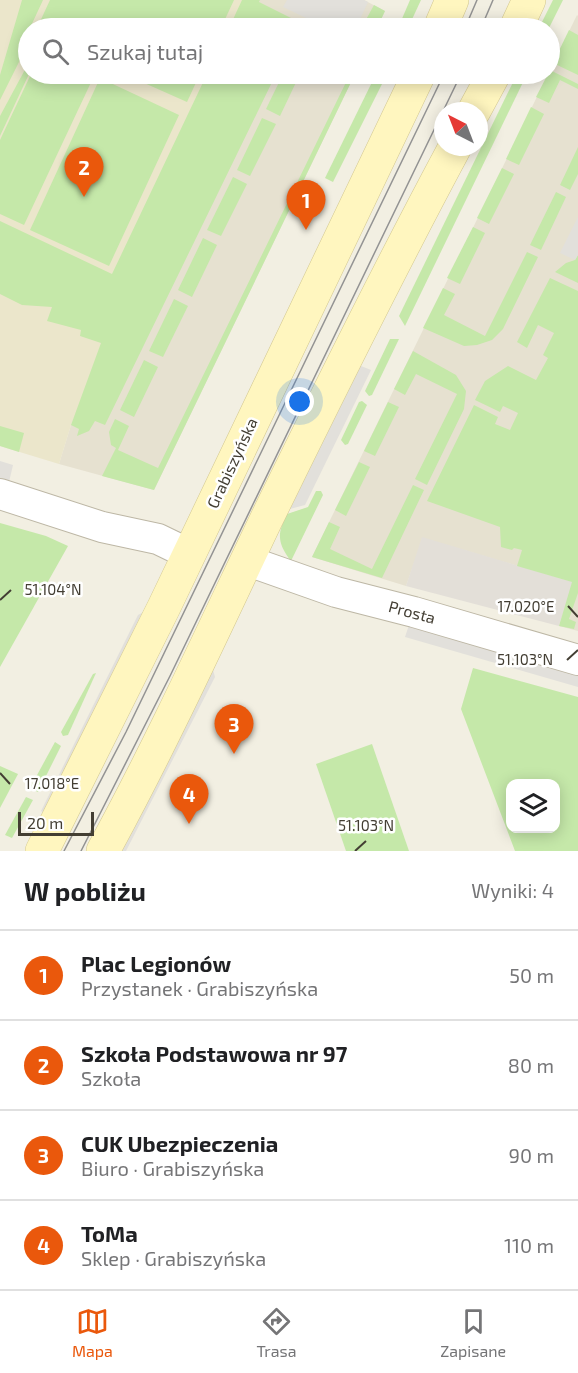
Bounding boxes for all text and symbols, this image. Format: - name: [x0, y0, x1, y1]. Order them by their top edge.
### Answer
- search box: [18, 18, 560, 84]
- icon: search: [39, 35, 72, 68]
- text: Szukaj tutaj: [87, 38, 203, 64]
- north arrow: [434, 102, 488, 156]
- pin: 2: [64, 148, 104, 197]
- pin: 1: [286, 180, 326, 230]
- your location: [285, 387, 314, 416]
- street label: Grabiszyńska: [202, 415, 261, 511]
- text: 51.104°N: [24, 580, 82, 598]
- street label: Prosta: [387, 596, 438, 627]
- text: 17.020°E: [498, 597, 554, 615]
- text: 51.103°N: [497, 650, 553, 668]
- pin: 3: [214, 704, 254, 754]
- text: 17.018°E: [25, 774, 79, 792]
- pin: 4: [170, 774, 208, 824]
- map controls: [506, 779, 560, 833]
- button: layers: [506, 779, 560, 833]
- scale bar: [18, 809, 94, 836]
- text: 20 m: [27, 813, 63, 832]
- text: 51.103°N: [338, 816, 394, 834]
- text: W pobliżu: [24, 875, 146, 906]
- text: Wyniki: 4: [471, 878, 554, 902]
- text: Plac Legionów: [81, 950, 231, 976]
- text: 1: [39, 963, 48, 987]
- text: 50 m: [509, 963, 554, 987]
- text: Przystanek · Grabiszyńska: [81, 976, 318, 1000]
- text: Szkoła Podstawowa nr 97: [81, 1040, 347, 1066]
- text: 2: [38, 1053, 49, 1077]
- text: 80 m: [508, 1053, 554, 1077]
- text: Szkoła: [81, 1066, 141, 1090]
- text: CUK Ubezpieczenia: [81, 1130, 278, 1156]
- text: 3: [38, 1143, 49, 1167]
- text: 90 m: [509, 1143, 554, 1167]
- text: Biuro · Grabiszyńska: [81, 1156, 264, 1180]
- text: ToMa: [81, 1220, 138, 1246]
- text: 4: [37, 1233, 50, 1257]
- text: 110 m: [504, 1233, 554, 1257]
- text: Sklep · Grabiszyńska: [81, 1246, 266, 1270]
- tab: Mapa: [72, 1305, 113, 1360]
- tab: Trasa: [257, 1305, 296, 1360]
- tab: Zapisane: [440, 1305, 506, 1360]

